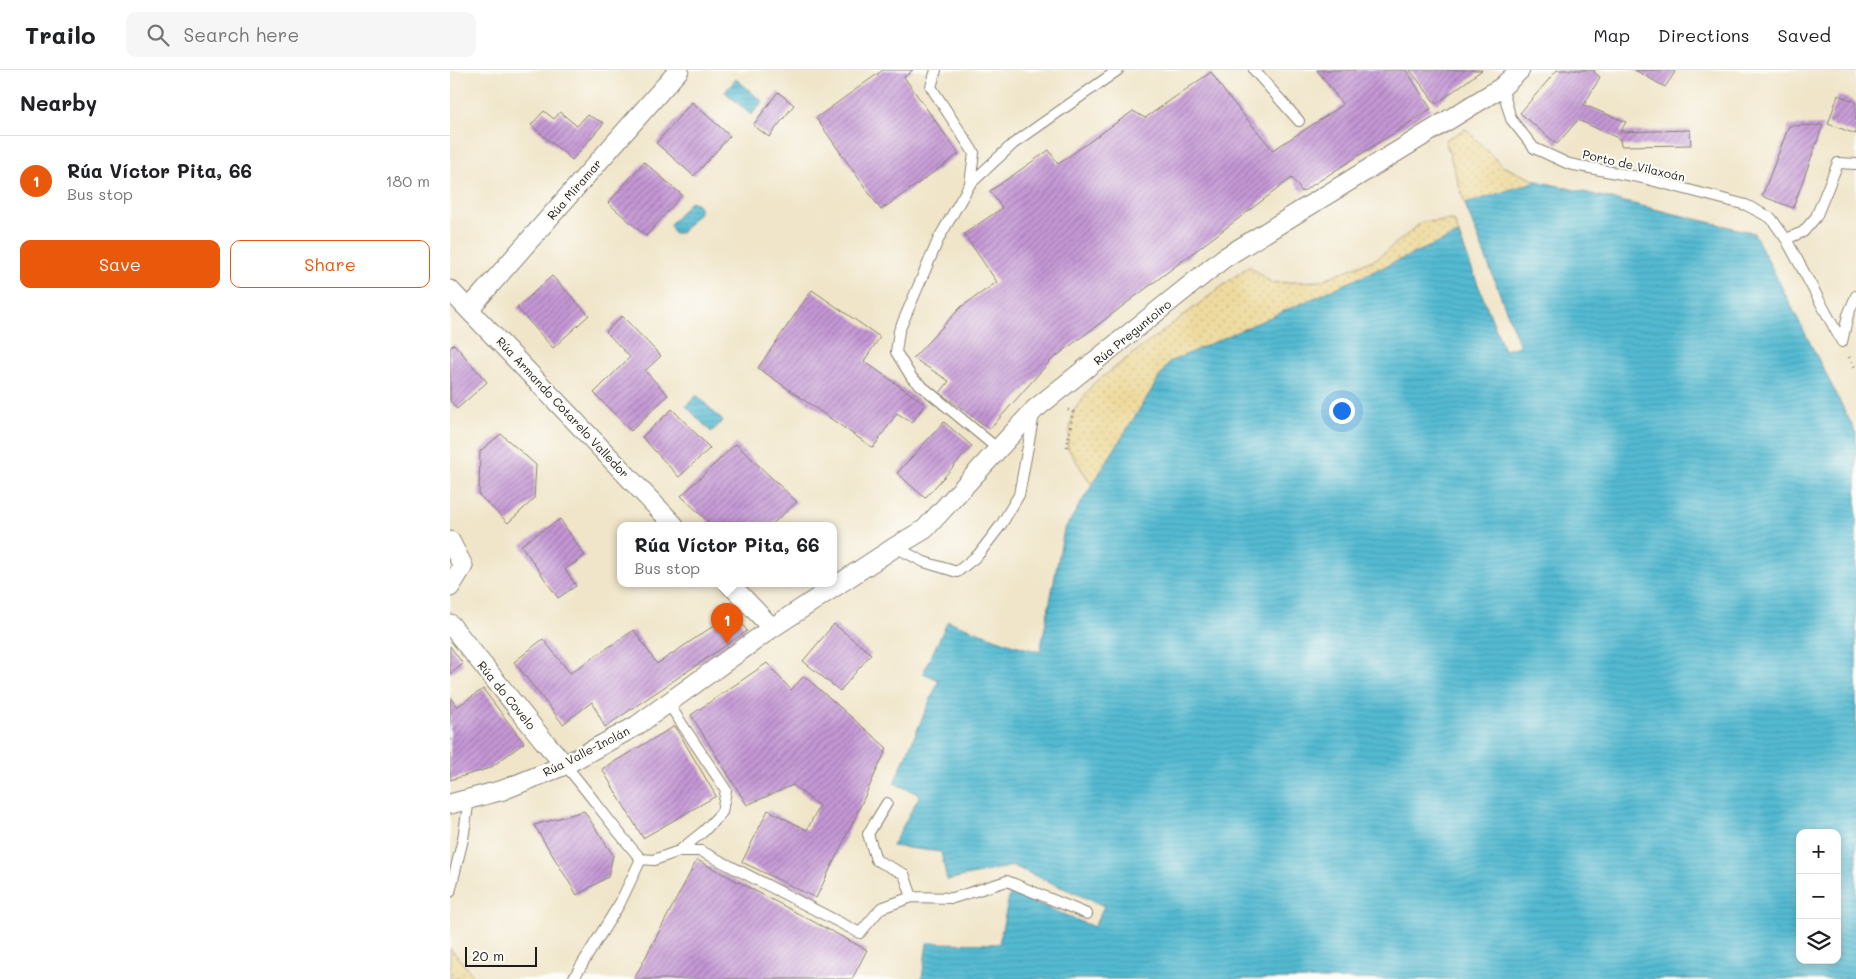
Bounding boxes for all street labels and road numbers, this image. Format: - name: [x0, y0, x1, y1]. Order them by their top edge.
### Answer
- street label: Porto de Vilaxoán: [1581, 145, 1687, 185]
- street label: Rúa Miramar: [543, 155, 605, 223]
- street label: Rúa Preguntoiro: [1090, 296, 1174, 368]
- street label: Rúa Armando Cotarelo Valledor: [493, 333, 633, 481]
- street label: Rúa do Covelo: [474, 657, 540, 733]
- street label: Rúa Valle-Inclán: [540, 722, 632, 780]

